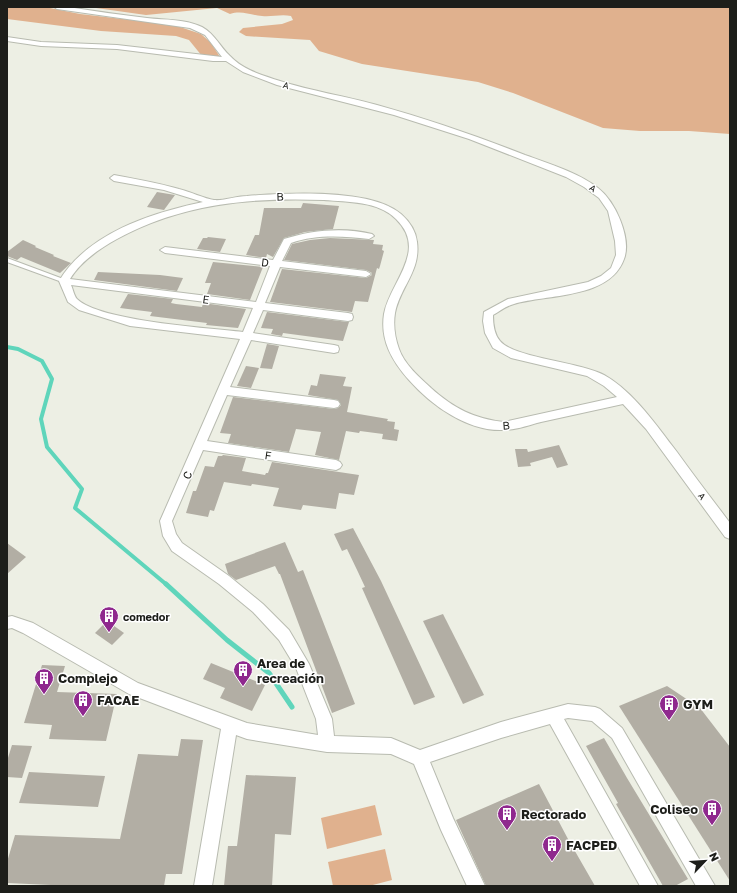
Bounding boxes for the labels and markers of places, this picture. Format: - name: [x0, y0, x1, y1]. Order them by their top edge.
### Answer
- building icon: comedor: [98, 605, 120, 633]
- place label: comedor: [123, 610, 170, 623]
- place label: Area de recreación: [257, 655, 324, 686]
- building icon: Area de recreación: [232, 659, 254, 687]
- building icon: Complejo: [33, 667, 55, 695]
- place label: Complejo: [58, 670, 118, 686]
- building icon: FACAE: [72, 689, 94, 717]
- place label: FACAE: [97, 692, 139, 708]
- building icon: GYM: [658, 693, 680, 721]
- place label: GYM: [683, 696, 713, 712]
- building icon: Coliseo: [701, 798, 723, 826]
- place label: Coliseo: [650, 801, 698, 817]
- building icon: Rectorado: [496, 803, 518, 831]
- place label: Rectorado: [521, 806, 586, 822]
- building icon: FACPED: [541, 834, 563, 862]
- place label: FACPED: [566, 837, 617, 853]

